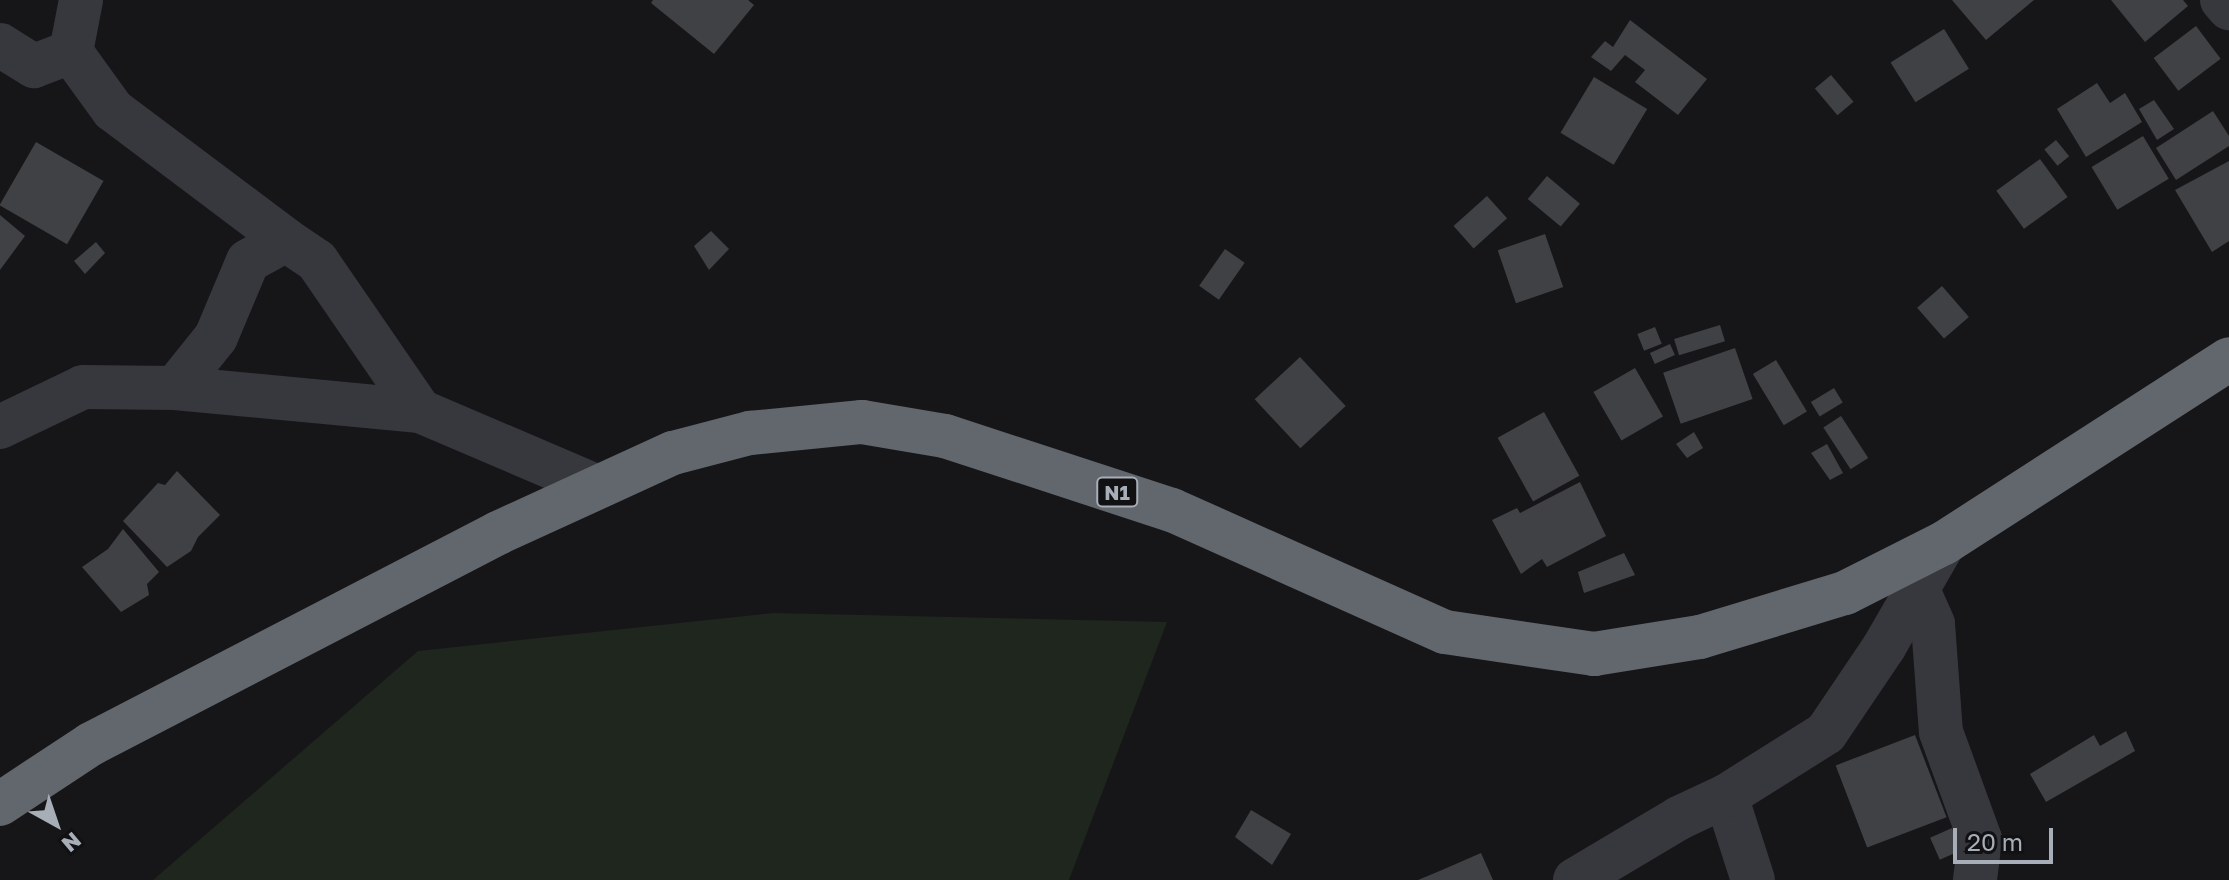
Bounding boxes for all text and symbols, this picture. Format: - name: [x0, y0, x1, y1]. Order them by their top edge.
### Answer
- road number: N1: [1095, 476, 1139, 508]
- north arrow: [16, 784, 96, 864]
- scale bar: [1957, 812, 2057, 862]
- text: N: [57, 827, 87, 858]
- text: 20 m: [1967, 827, 2023, 856]

